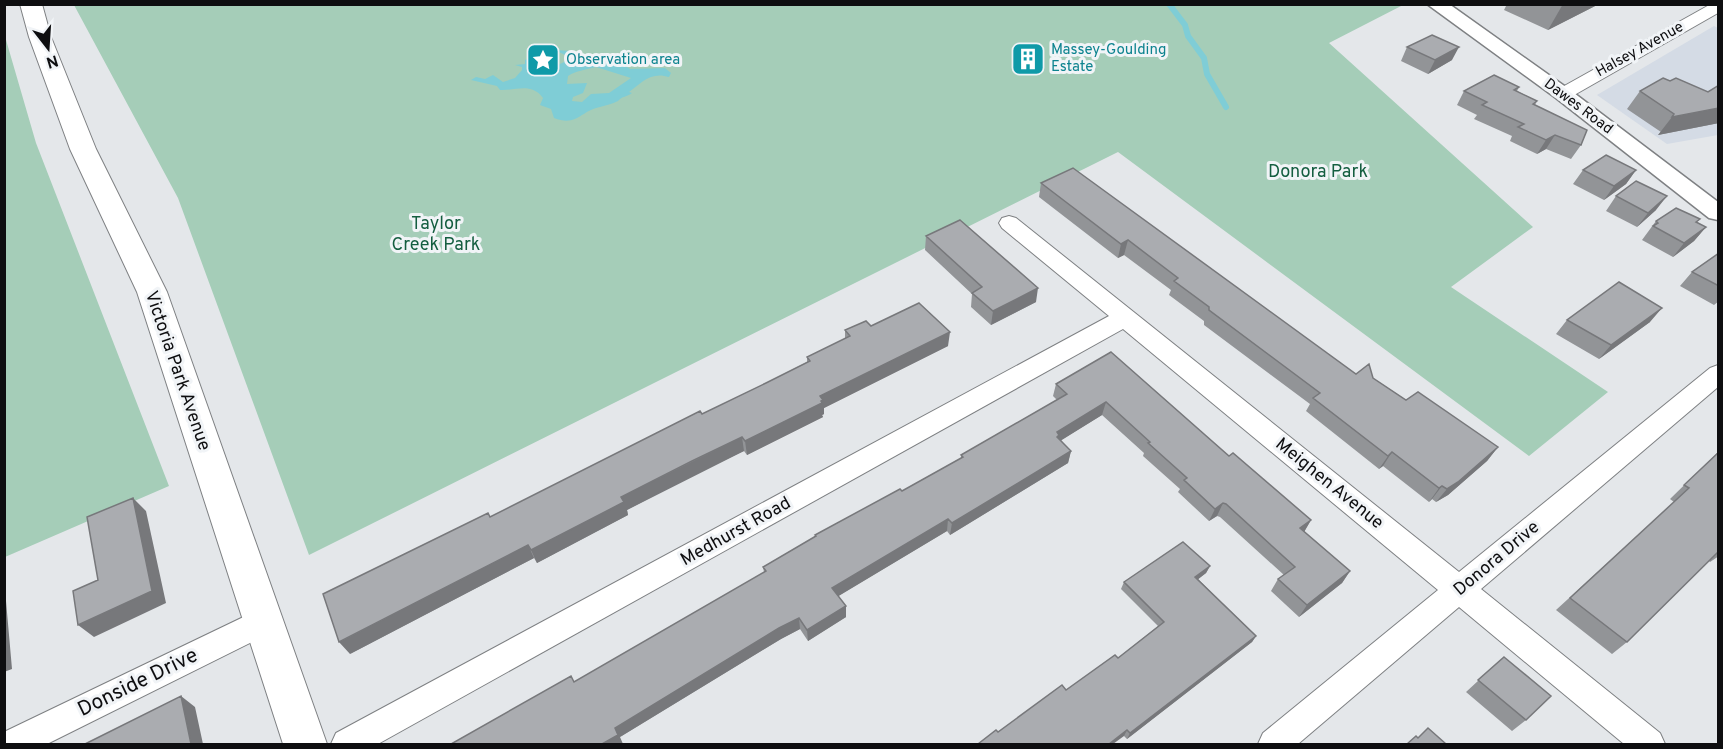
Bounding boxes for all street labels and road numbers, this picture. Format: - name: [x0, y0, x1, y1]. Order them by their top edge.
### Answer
- street label: Halsey Avenue: [1593, 18, 1687, 82]
- street label: Dawes Road: [1540, 75, 1616, 139]
- street label: Victoria Park Avenue: [139, 288, 215, 454]
- street label: Meighen Avenue: [1270, 433, 1388, 535]
- street label: Medhurst Road: [677, 492, 795, 572]
- street label: Donora Drive: [1449, 516, 1545, 602]
- street label: Donside Drive: [73, 642, 203, 724]

